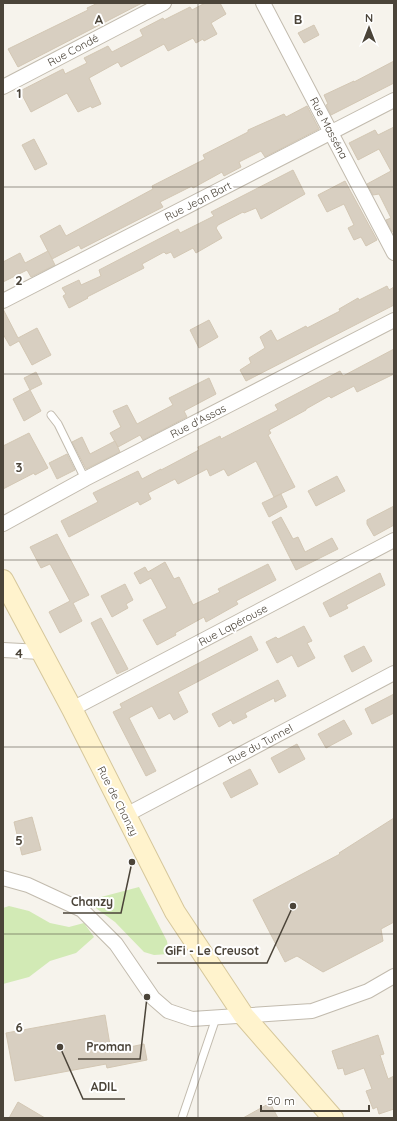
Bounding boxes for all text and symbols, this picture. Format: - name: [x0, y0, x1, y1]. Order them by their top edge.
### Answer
- north arrow: [349, 8, 389, 48]
- text: A: [95, 11, 104, 27]
- text: B: [294, 11, 302, 27]
- text: N: [365, 11, 373, 25]
- street label: Rue Condé: [45, 31, 101, 69]
- text: 1: [16, 85, 22, 101]
- street label: Rue Masséna: [307, 95, 351, 161]
- street label: Rue Jean Bart: [162, 178, 234, 224]
- text: 2: [15, 272, 23, 288]
- street label: Rue d'Assas: [168, 401, 228, 441]
- text: 3: [16, 459, 23, 475]
- street label: Rue Lapérouse: [196, 601, 270, 649]
- text: 4: [15, 645, 23, 661]
- street label: Rue du Tunnel: [225, 721, 295, 767]
- street label: Rue de Chanzy: [94, 764, 142, 838]
- text: 5: [15, 832, 23, 848]
- callout: Chanzy: [63, 889, 121, 913]
- text: Chanzy: [71, 894, 113, 909]
- callout: GiFi - Le Creusot: [157, 939, 267, 963]
- text: GiFi - Le Creusot: [165, 943, 259, 958]
- text: 6: [15, 1019, 23, 1035]
- callout: Proman: [78, 1035, 140, 1059]
- text: Proman: [86, 1039, 132, 1054]
- callout: ADIL: [83, 1075, 125, 1099]
- text: ADIL: [91, 1079, 117, 1094]
- scale bar: [261, 1087, 369, 1113]
- text: 50 m: [267, 1093, 295, 1108]

